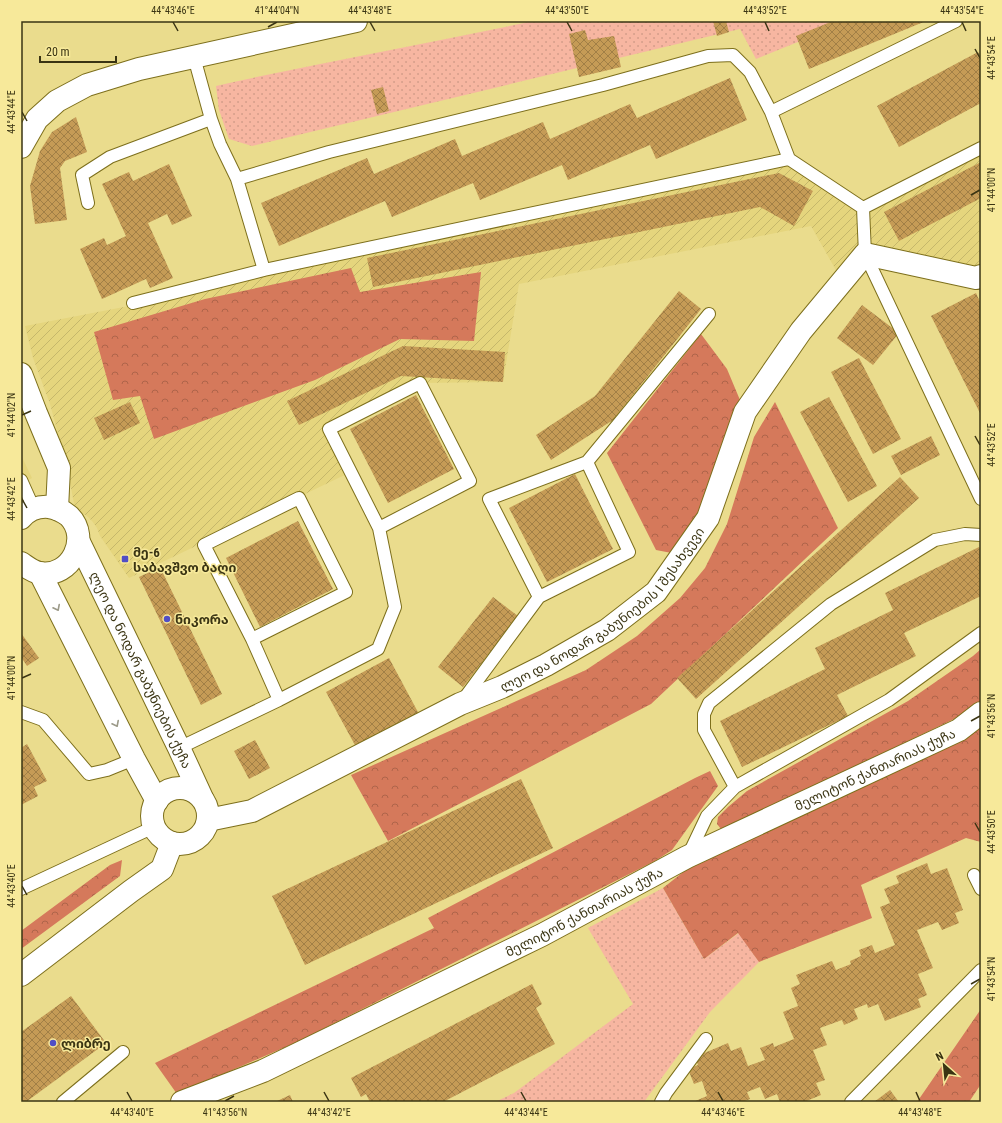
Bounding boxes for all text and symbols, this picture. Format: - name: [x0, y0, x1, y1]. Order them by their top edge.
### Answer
- text: 44°43'46"E: [151, 5, 195, 16]
- text: 41°44'04"N: [255, 5, 299, 16]
- text: 44°43'48"E: [348, 5, 392, 16]
- text: 44°43'50"E: [545, 5, 589, 16]
- text: 44°43'52"E: [743, 5, 787, 16]
- text: 44°43'54"E: [940, 5, 984, 16]
- text: 44°43'54"E: [986, 36, 997, 80]
- scale bar: [40, 38, 116, 64]
- text: 20 m: [46, 45, 70, 59]
- text: 44°43'44"E: [6, 90, 17, 134]
- text: 41°44'00"N: [986, 168, 997, 212]
- text: 41°44'02"N: [6, 393, 17, 437]
- text: 44°43'52"E: [986, 423, 997, 467]
- text: 44°43'42"E: [6, 477, 17, 521]
- street label: ლეო და ნოდარ გაბუნიების I შესახვევი: [498, 524, 707, 696]
- place label: მე-6 საბავშვო ბაღი: [133, 545, 236, 575]
- marker: მე-6 საბავშვო ბაღი: [120, 554, 130, 564]
- street label: ლეო და ნოდარ გაბუნიების ქუჩა: [86, 569, 194, 771]
- one-way arrow: [52, 604, 60, 611]
- place label: ნიკორა: [175, 612, 229, 627]
- marker: ნიკორა: [162, 614, 172, 624]
- text: 41°44'00"N: [6, 656, 17, 700]
- text: 41°43'56"N: [986, 694, 997, 738]
- one-way arrow: [111, 720, 119, 727]
- street label: მელიტონ ქანთარიას ქუჩა: [792, 726, 958, 814]
- text: 44°43'50"E: [986, 810, 997, 854]
- text: 44°43'40"E: [6, 864, 17, 908]
- street label: მელიტონ ქანთარიას ქუჩა: [503, 865, 665, 960]
- text: 41°43'54"N: [986, 957, 997, 1001]
- place label: ლიბრე: [61, 1036, 111, 1052]
- marker: ლიბრე: [48, 1038, 58, 1048]
- north arrow: [924, 1045, 964, 1085]
- text: N: [934, 1049, 946, 1064]
- text: 44°43'40"E: [110, 1107, 154, 1118]
- text: 41°43'56"N: [203, 1107, 247, 1118]
- text: 44°43'42"E: [307, 1107, 351, 1118]
- text: 44°43'44"E: [504, 1107, 548, 1118]
- text: 44°43'46"E: [701, 1107, 745, 1118]
- text: 44°43'48"E: [898, 1107, 942, 1118]

